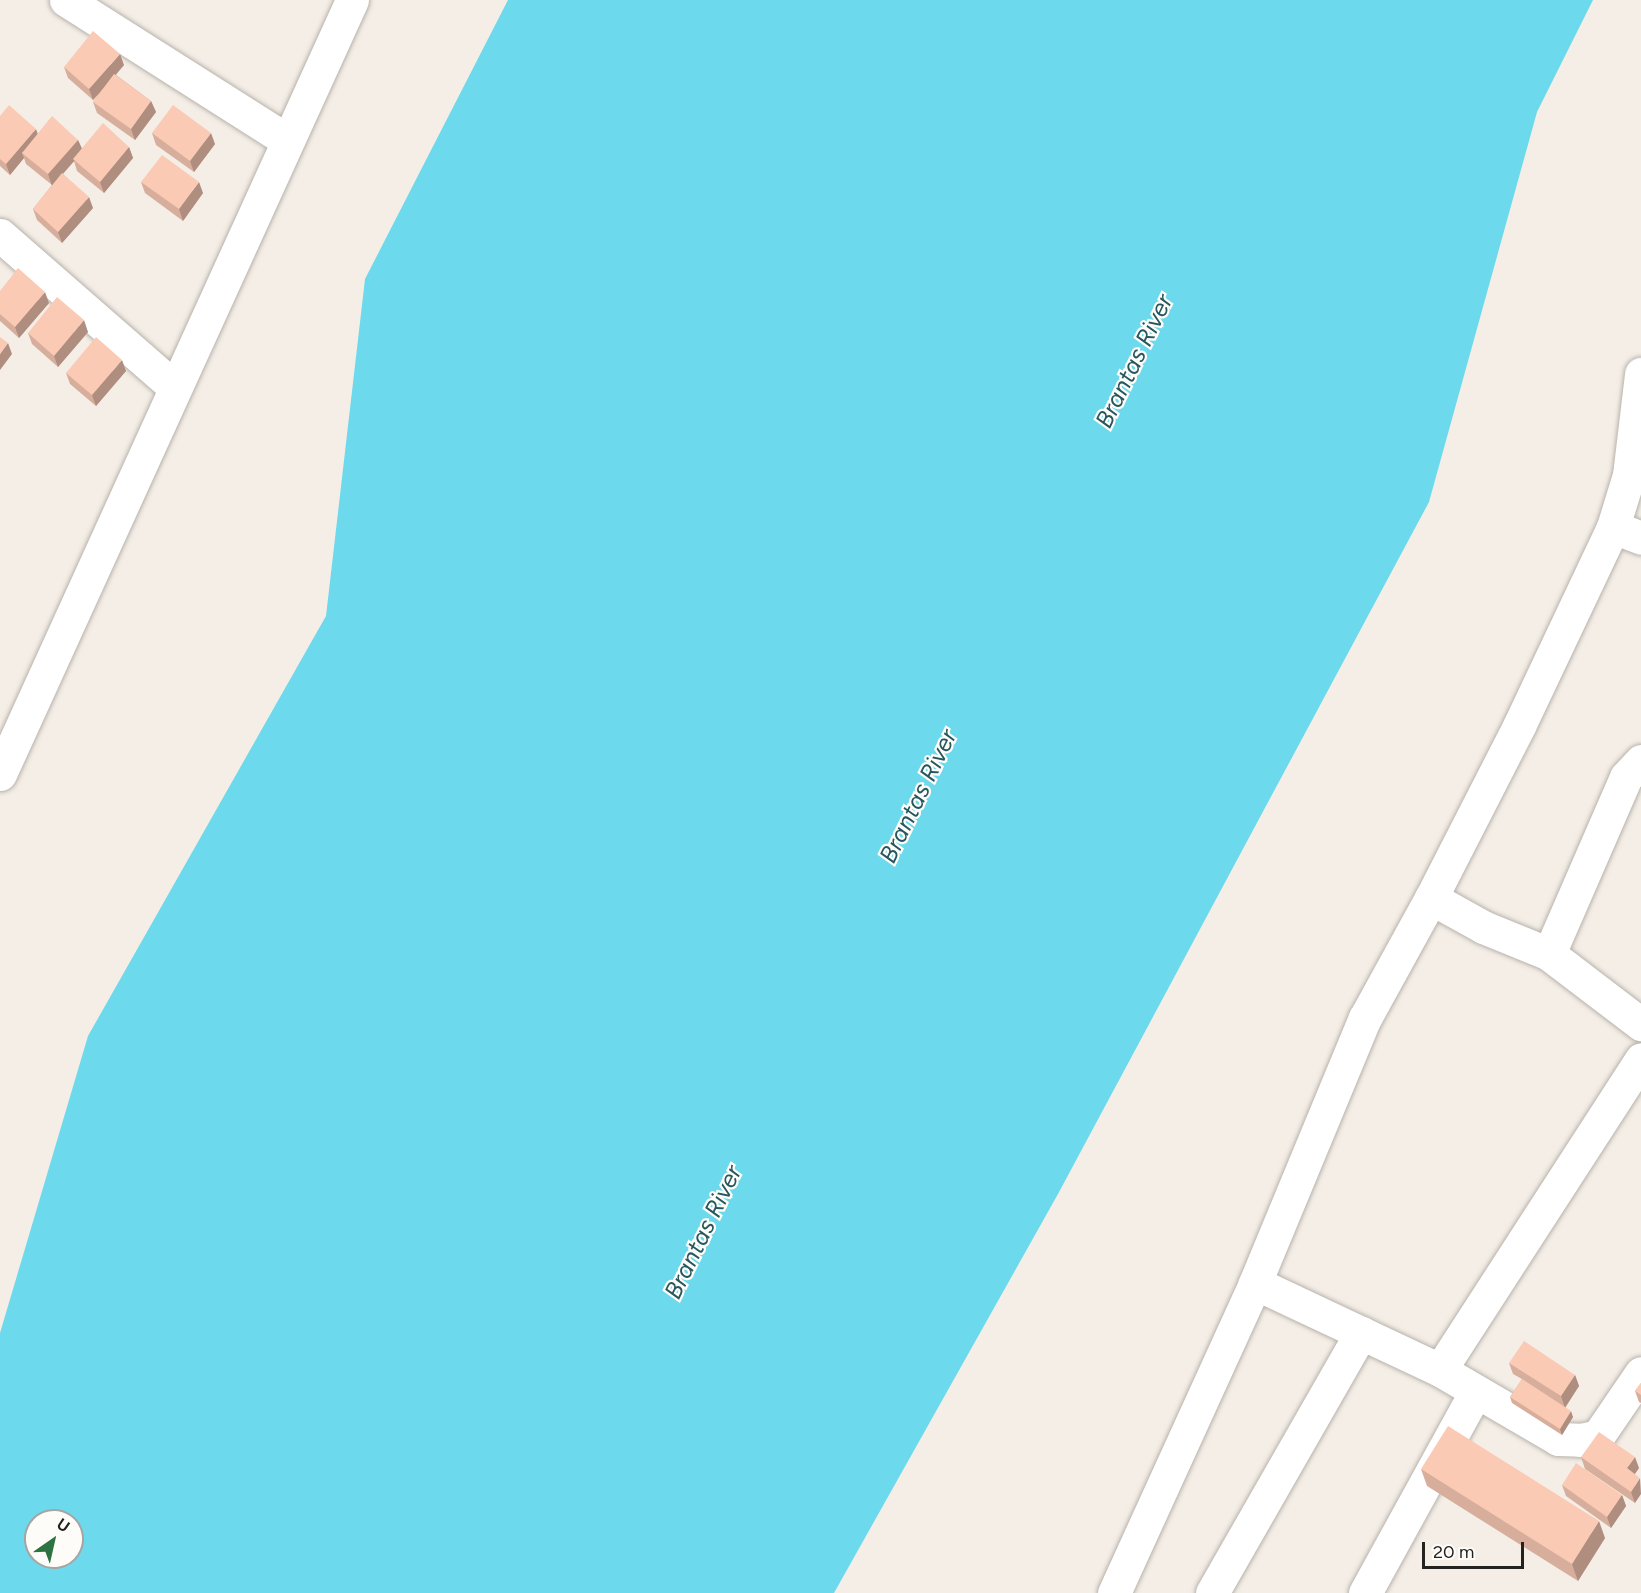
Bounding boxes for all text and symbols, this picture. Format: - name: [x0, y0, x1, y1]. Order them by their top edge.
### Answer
- water label: Brantas River: [1089, 290, 1179, 432]
- water label: Brantas River: [873, 725, 963, 867]
- water label: Brantas River: [658, 1161, 748, 1303]
- north arrow: [24, 1509, 84, 1569]
- text: U: [53, 1514, 73, 1536]
- scale bar: [1425, 1530, 1527, 1568]
- text: 20 m: [1433, 1541, 1474, 1563]

